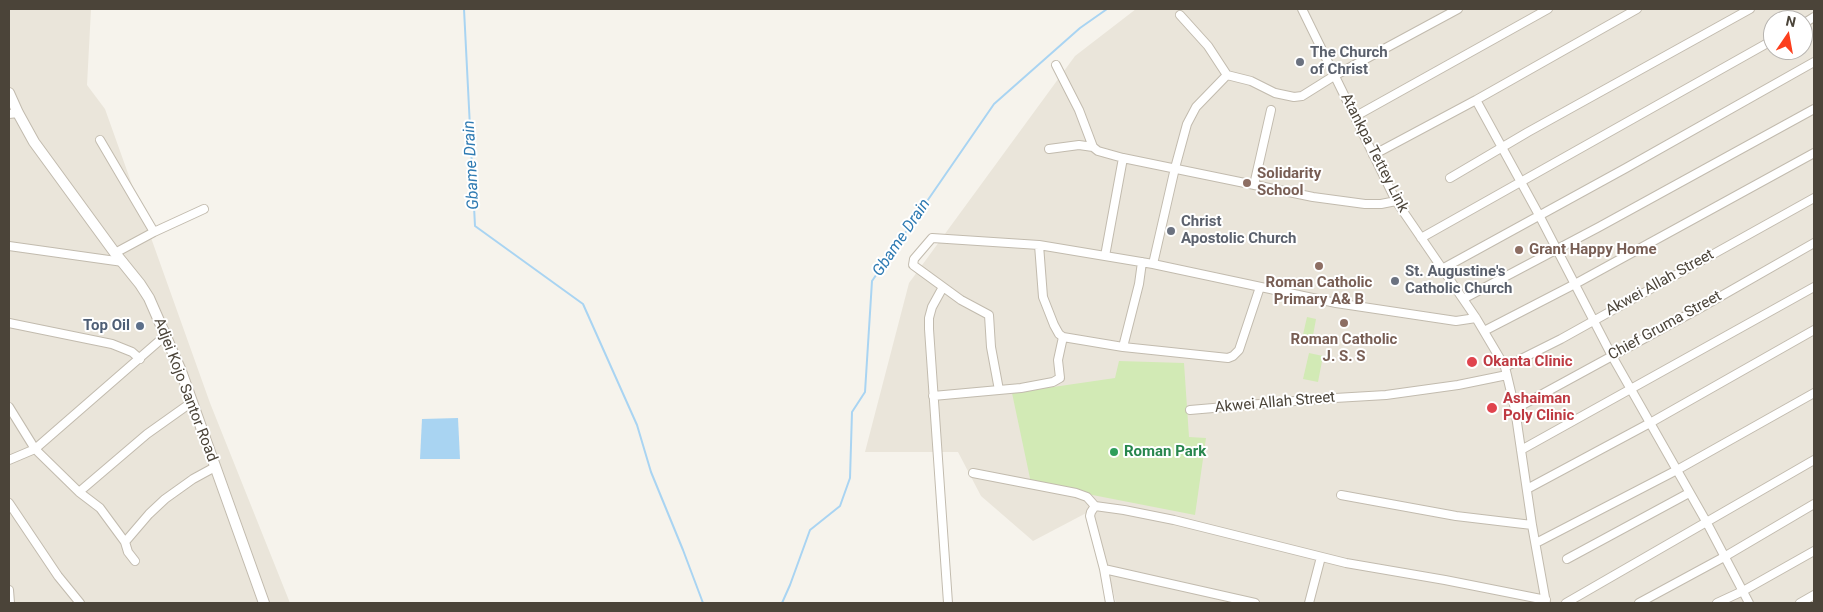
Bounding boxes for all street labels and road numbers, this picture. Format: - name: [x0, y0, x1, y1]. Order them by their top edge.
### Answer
- street label: Atankpa Tettey Link: [1336, 90, 1412, 216]
- street label: Akwei Allah Street: [1603, 246, 1717, 320]
- street label: Chief Gruma Street: [1605, 287, 1725, 365]
- street label: Adjei Kojo Santor Road: [149, 316, 221, 464]
- street label: Akwei Allah Street: [1214, 389, 1336, 417]

